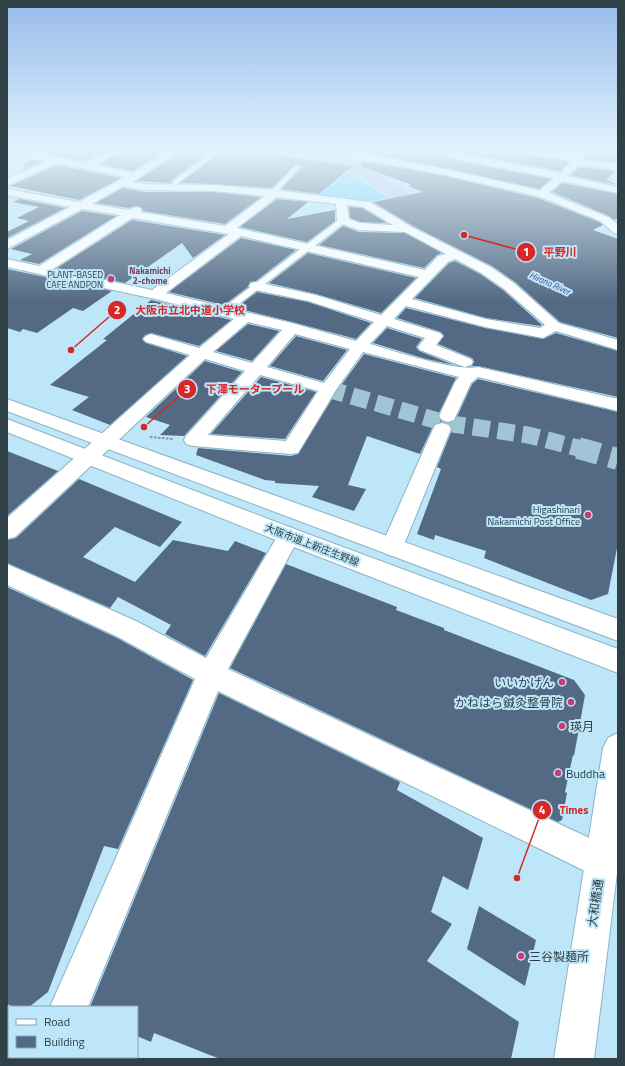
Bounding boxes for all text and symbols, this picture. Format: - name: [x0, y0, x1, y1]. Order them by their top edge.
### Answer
- callout: 平野川: [516, 240, 585, 263]
- text: 1: [523, 242, 529, 261]
- text: 平野川: [544, 244, 577, 260]
- district label: Nakamichi 2-chome: [129, 264, 171, 287]
- place label: PLANT-BASED CAFE ANDPON: [46, 268, 103, 291]
- water label: Hirano River: [527, 268, 574, 298]
- marker: PLANT-BASED CAFE ANDPON: [106, 274, 116, 284]
- callout: 大阪市立北中道小学校: [107, 298, 253, 321]
- text: 2: [114, 300, 120, 319]
- text: 大阪市立北中道小学校: [135, 302, 245, 318]
- callout: 下澤モータープール: [177, 378, 312, 401]
- text: 3: [184, 379, 190, 398]
- text: 下澤モータープール: [206, 381, 304, 397]
- place label: Higashinari Nakamichi Post Office: [488, 502, 580, 529]
- marker: Higashinari Nakamichi Post Office: [583, 510, 593, 520]
- street label: 大阪市道上新庄生野線: [263, 520, 361, 570]
- place label: いいかげん: [494, 673, 554, 692]
- marker: いいかげん: [557, 677, 567, 687]
- place label: かねはら鍼灸整骨院: [455, 693, 563, 712]
- marker: かねはら鍼灸整骨院: [566, 697, 576, 707]
- place label: 瑛月: [570, 717, 594, 736]
- marker: 瑛月: [557, 721, 567, 731]
- place label: Buddha: [566, 764, 605, 783]
- marker: Buddha: [553, 768, 563, 778]
- callout: Times: [532, 798, 596, 821]
- text: 4: [539, 800, 546, 819]
- text: Times: [560, 802, 588, 818]
- street label: 大和橋通: [582, 878, 608, 928]
- place label: 三谷製麺所: [529, 947, 589, 966]
- marker: 三谷製麺所: [516, 951, 526, 961]
- legend: [8, 1006, 138, 1058]
- text: Road: [44, 1012, 70, 1031]
- text: Building: [44, 1032, 85, 1051]

